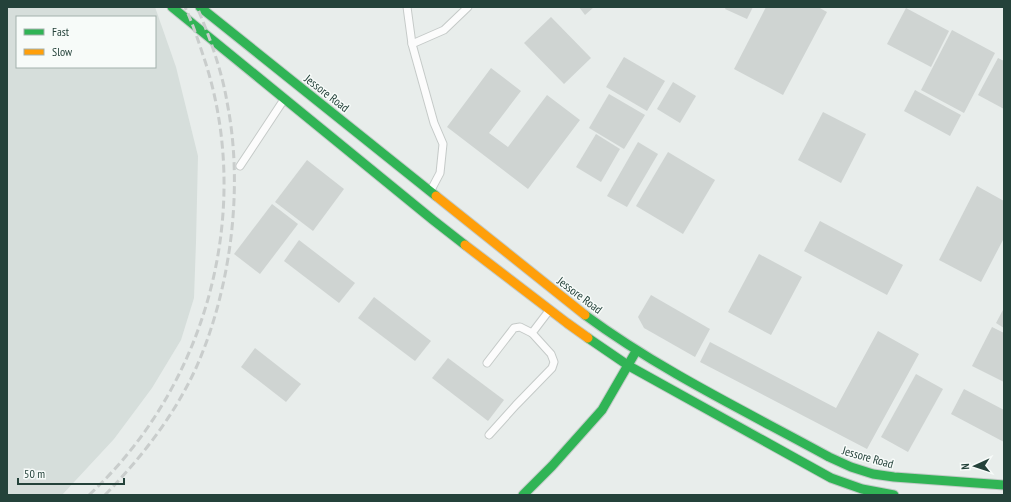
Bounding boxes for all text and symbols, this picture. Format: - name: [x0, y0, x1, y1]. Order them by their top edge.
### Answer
- legend: [16, 16, 156, 68]
- text: Fast: [52, 24, 70, 39]
- text: Slow: [52, 44, 73, 59]
- street label: Jessore Road: [301, 70, 352, 115]
- street label: Jessore Road: [554, 273, 605, 317]
- street label: Jessore Road: [840, 442, 895, 471]
- north arrow: [955, 446, 995, 486]
- scale bar: [18, 460, 124, 486]
- text: N: [958, 463, 972, 470]
- text: 50 m: [24, 466, 45, 481]

